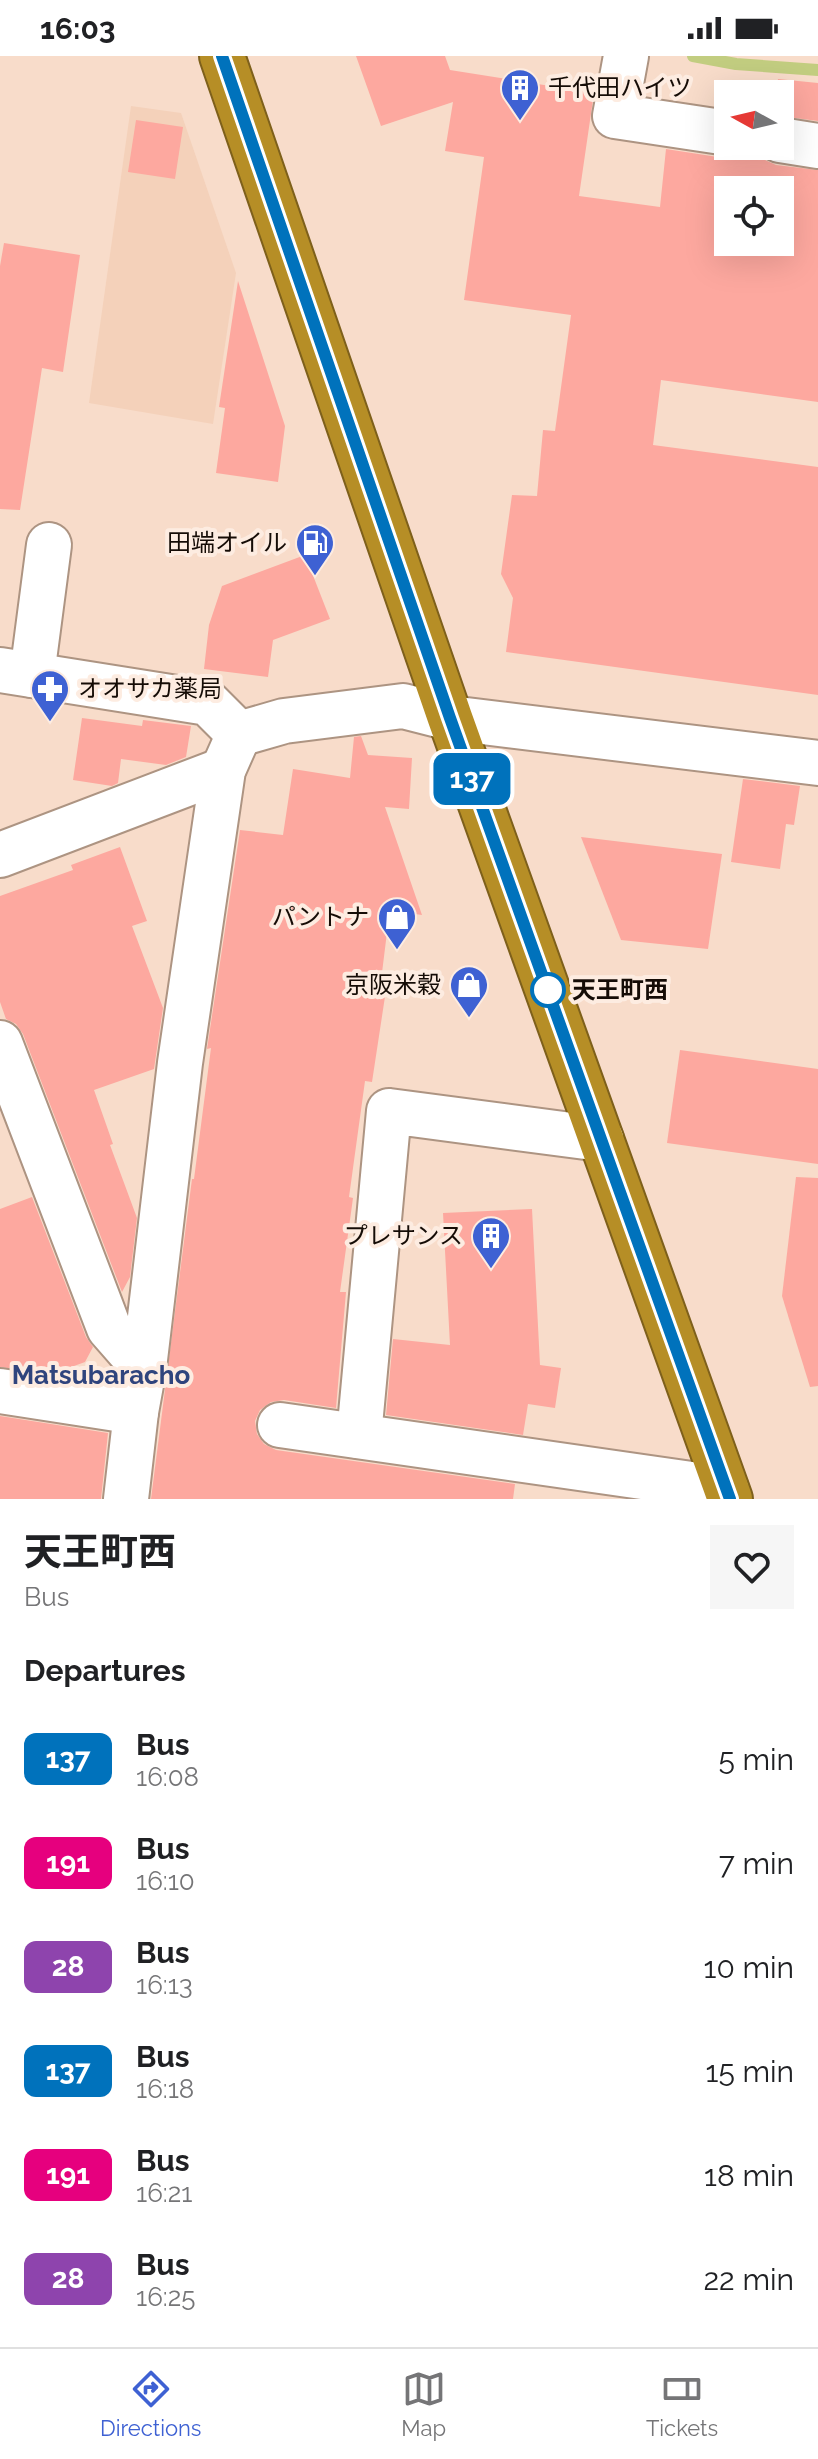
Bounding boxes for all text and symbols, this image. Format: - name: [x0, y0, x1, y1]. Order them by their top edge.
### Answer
- text: 16:03: [40, 11, 116, 46]
- building icon: 千代田ハイツ: [499, 67, 541, 122]
- place label: 千代田ハイツ: [548, 73, 692, 102]
- north arrow: [714, 80, 794, 160]
- map controls: [714, 80, 794, 256]
- button: locate: [714, 176, 794, 256]
- fuel station icon: 田端オイル: [294, 522, 336, 577]
- place label: 田端オイル: [167, 528, 287, 557]
- pharmacy icon: オオサカ薬局: [29, 668, 71, 723]
- place label: オオサカ薬局: [78, 674, 222, 703]
- line badge: 137: [426, 753, 518, 805]
- text: 137: [449, 762, 495, 795]
- shop icon: パントナ: [376, 896, 418, 951]
- place label: パントナ: [272, 902, 369, 931]
- shop icon: 京阪米穀: [448, 964, 490, 1019]
- place label: 京阪米穀: [345, 970, 441, 999]
- marker: 天王町西: [531, 973, 565, 1007]
- place label: 天王町西: [572, 975, 668, 1004]
- building icon: プレサンス: [470, 1215, 512, 1270]
- place label: プレサンス: [343, 1221, 463, 1250]
- district label: Matsubaracho: [12, 1360, 190, 1390]
- button: heart: [710, 1525, 794, 1609]
- text: 天王町西: [24, 1529, 176, 1574]
- text: Bus: [24, 1582, 69, 1612]
- text: Departures: [24, 1653, 186, 1688]
- text: Bus: [136, 1727, 190, 1762]
- text: 137: [45, 1742, 91, 1775]
- text: 5 min: [718, 1742, 794, 1777]
- text: 16:08: [136, 1762, 199, 1792]
- text: Bus: [136, 1831, 190, 1866]
- text: 191: [46, 1846, 90, 1879]
- text: 7 min: [719, 1846, 794, 1881]
- text: 16:10: [136, 1866, 195, 1896]
- text: Bus: [136, 1935, 190, 1970]
- text: 28: [52, 1950, 84, 1983]
- text: 10 min: [704, 1950, 794, 1985]
- text: 16:13: [136, 1970, 193, 2000]
- text: Bus: [136, 2039, 190, 2074]
- text: 137: [45, 2054, 91, 2087]
- text: 15 min: [706, 2054, 794, 2089]
- text: 16:18: [136, 2074, 194, 2104]
- text: Bus: [136, 2143, 190, 2178]
- text: 191: [46, 2158, 90, 2191]
- text: 18 min: [704, 2158, 794, 2193]
- text: 16:21: [136, 2178, 192, 2208]
- text: Bus: [136, 2247, 190, 2282]
- text: 28: [52, 2262, 84, 2295]
- text: 22 min: [703, 2262, 794, 2297]
- text: 16:25: [136, 2282, 195, 2312]
- tab: Directions: [100, 2367, 202, 2441]
- tab: Map: [401, 2367, 446, 2441]
- tab: Tickets: [646, 2367, 718, 2441]

